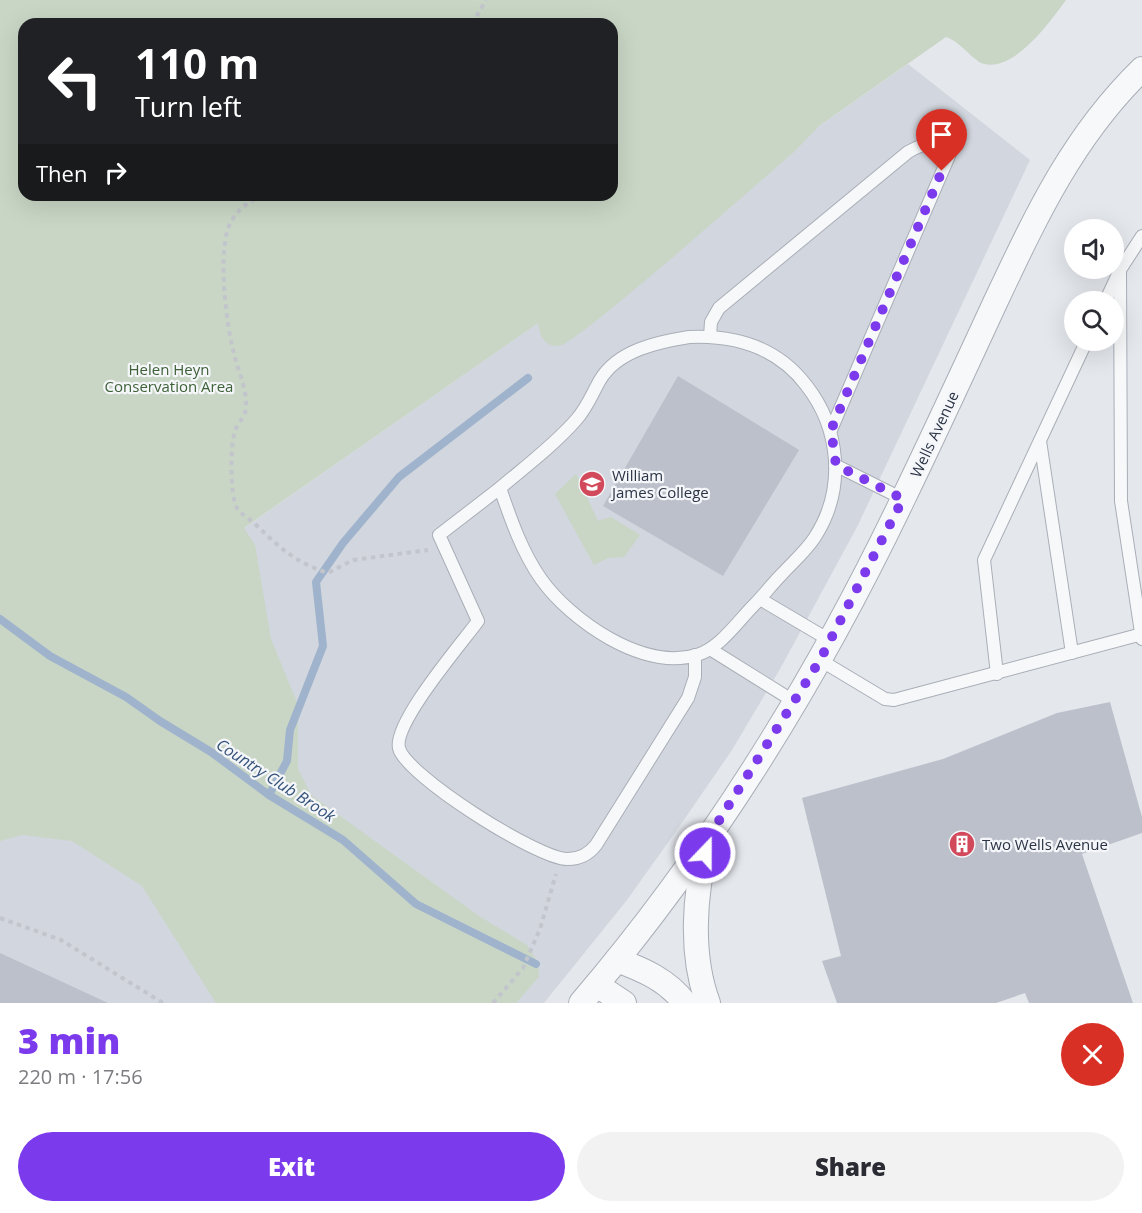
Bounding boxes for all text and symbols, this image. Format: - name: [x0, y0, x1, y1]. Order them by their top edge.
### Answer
- text: 110 m: [135, 34, 259, 91]
- icon: left: [36, 42, 114, 120]
- text: Turn left: [135, 88, 242, 125]
- pin: [916, 109, 967, 171]
- icon: arrive: [925, 118, 958, 151]
- icon: right: [99, 156, 132, 189]
- text: Then: [36, 158, 87, 188]
- map controls: [1064, 219, 1124, 351]
- button: sound: [1064, 219, 1124, 279]
- button: search: [1064, 291, 1124, 351]
- park label: Helen Heyn Conservation Area: [105, 359, 233, 396]
- street label: Wells Avenue: [905, 388, 963, 480]
- place label: William James College: [610, 465, 709, 502]
- school or university icon: William James College: [577, 469, 607, 499]
- water label: Country Club Brook: [212, 733, 341, 827]
- position arrow: [673, 821, 737, 885]
- building icon: Two Wells Avenue: [947, 829, 977, 859]
- place label: Two Wells Avenue: [982, 834, 1108, 854]
- text: 3 min: [18, 1016, 120, 1065]
- button: close: [1061, 1023, 1124, 1086]
- text: 220 m · 17:56: [18, 1063, 143, 1090]
- button: Exit: [18, 1132, 565, 1201]
- button: Share: [577, 1132, 1124, 1201]

